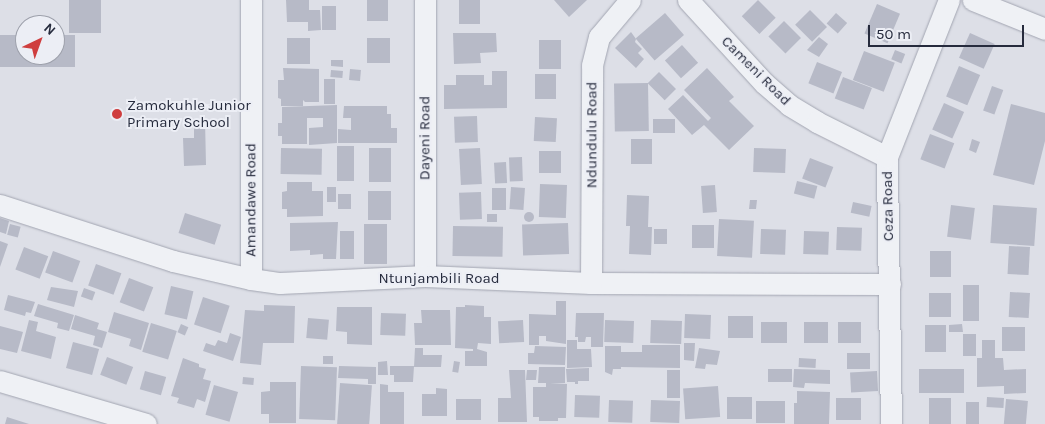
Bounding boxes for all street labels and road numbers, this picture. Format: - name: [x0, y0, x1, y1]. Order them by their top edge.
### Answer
- street label: Cameni Road: [718, 33, 794, 109]
- street label: Ndundulu Road: [583, 82, 601, 188]
- street label: Dayeni Road: [416, 96, 434, 180]
- street label: Amandawe Road: [242, 143, 260, 257]
- street label: Ceza Road: [878, 171, 898, 241]
- street label: Ntunjambili Road: [378, 270, 500, 288]

